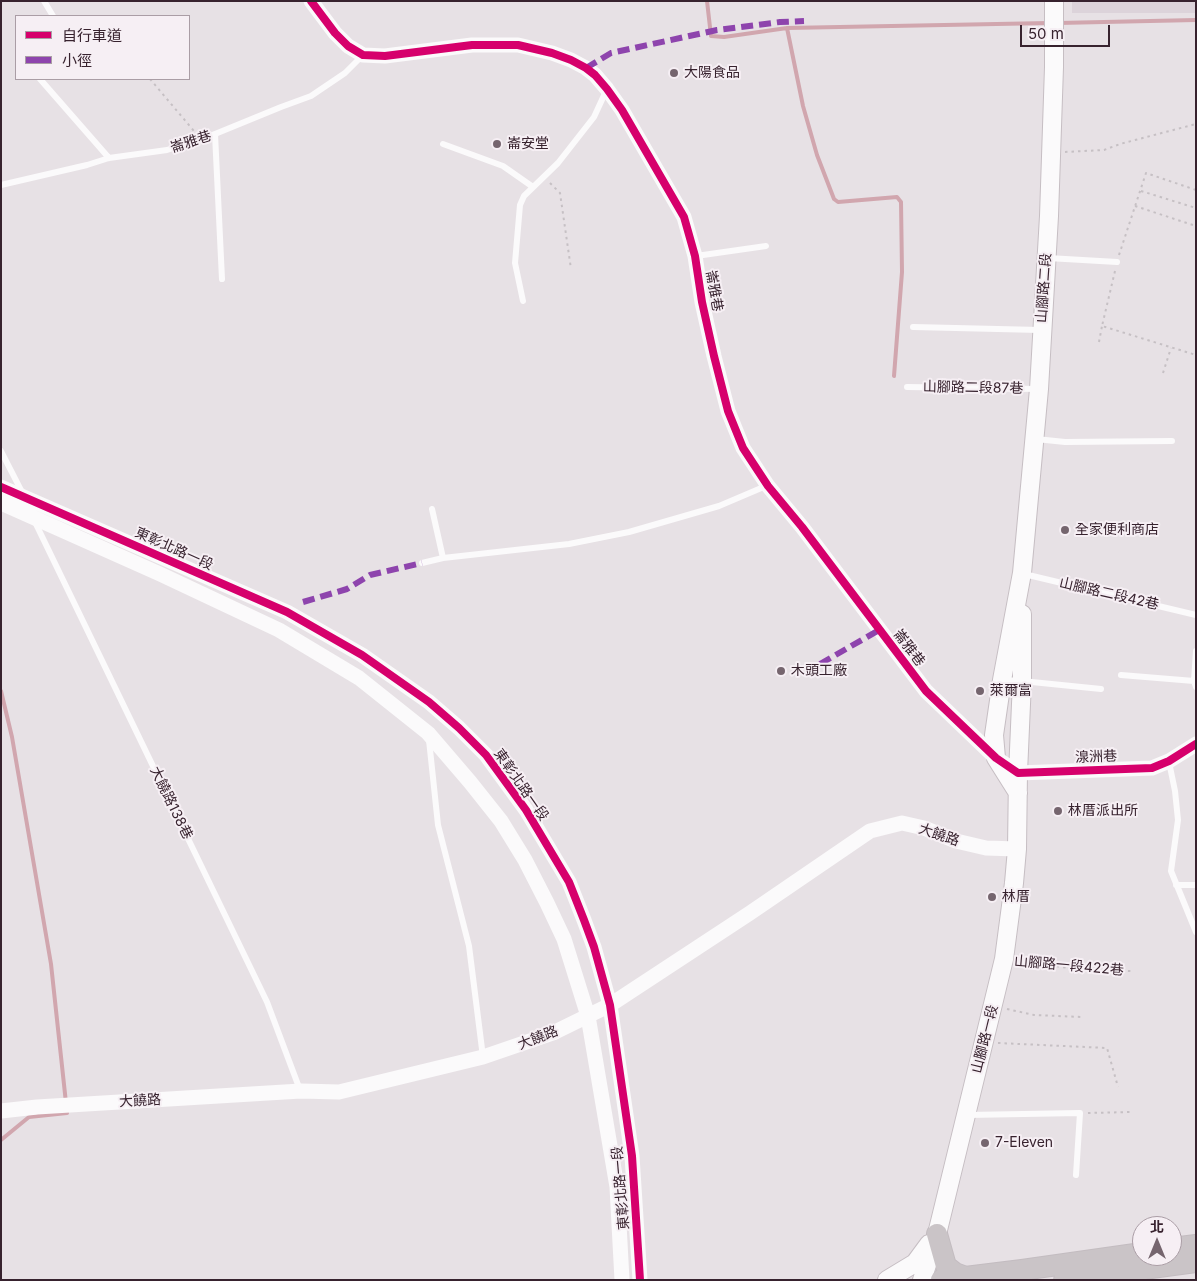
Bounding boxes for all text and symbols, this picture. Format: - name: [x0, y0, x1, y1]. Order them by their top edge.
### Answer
- legend: [15, 15, 190, 80]
- scale bar: [1022, 15, 1112, 47]
- text: 50 m: [1028, 24, 1064, 43]
- text: 自行車道: [62, 26, 122, 45]
- text: 小徑: [62, 51, 92, 70]
- place label: 大陽食品: [684, 65, 740, 81]
- marker: 大陽食品: [668, 67, 680, 79]
- street label: 崙雅巷: [168, 128, 214, 156]
- place label: 崙安堂: [507, 136, 549, 152]
- marker: 崙安堂: [491, 138, 503, 150]
- street label: 山腳路二段: [1033, 252, 1055, 324]
- street label: 崙雅巷: [702, 269, 726, 313]
- street label: 山腳路二段87巷: [923, 379, 1023, 397]
- place label: 全家便利商店: [1075, 522, 1159, 538]
- street label: 東彰北路一段: [132, 524, 216, 574]
- marker: 全家便利商店: [1059, 524, 1071, 536]
- street label: 山腳路二段42巷: [1058, 574, 1160, 614]
- street label: 崙雅巷: [890, 626, 928, 670]
- place label: 木頭工廠: [791, 663, 847, 679]
- marker: 木頭工廠: [775, 665, 787, 677]
- place label: 萊爾富: [990, 683, 1032, 699]
- marker: 萊爾富: [974, 685, 986, 697]
- street label: 東彰北路一段: [490, 746, 552, 824]
- street label: 湶洲巷: [1075, 748, 1117, 766]
- street label: 大饒路138巷: [146, 764, 196, 842]
- place label: 林厝派出所: [1068, 803, 1138, 819]
- marker: 林厝派出所: [1052, 805, 1064, 817]
- street label: 大饒路: [916, 820, 962, 850]
- place label: 林厝: [1002, 889, 1030, 905]
- marker: 林厝: [986, 891, 998, 903]
- street label: 山腳路一段422巷: [1013, 953, 1125, 979]
- street label: 山腳路一段: [968, 1003, 1002, 1075]
- street label: 大饒路: [515, 1023, 561, 1053]
- street label: 大饒路: [119, 1092, 161, 1110]
- place label: 7-Eleven: [995, 1135, 1053, 1151]
- marker: 7-Eleven: [979, 1137, 991, 1149]
- street label: 東彰北路一段: [609, 1145, 633, 1231]
- north arrow: [1132, 1216, 1182, 1266]
- text: 北: [1150, 1218, 1164, 1235]

